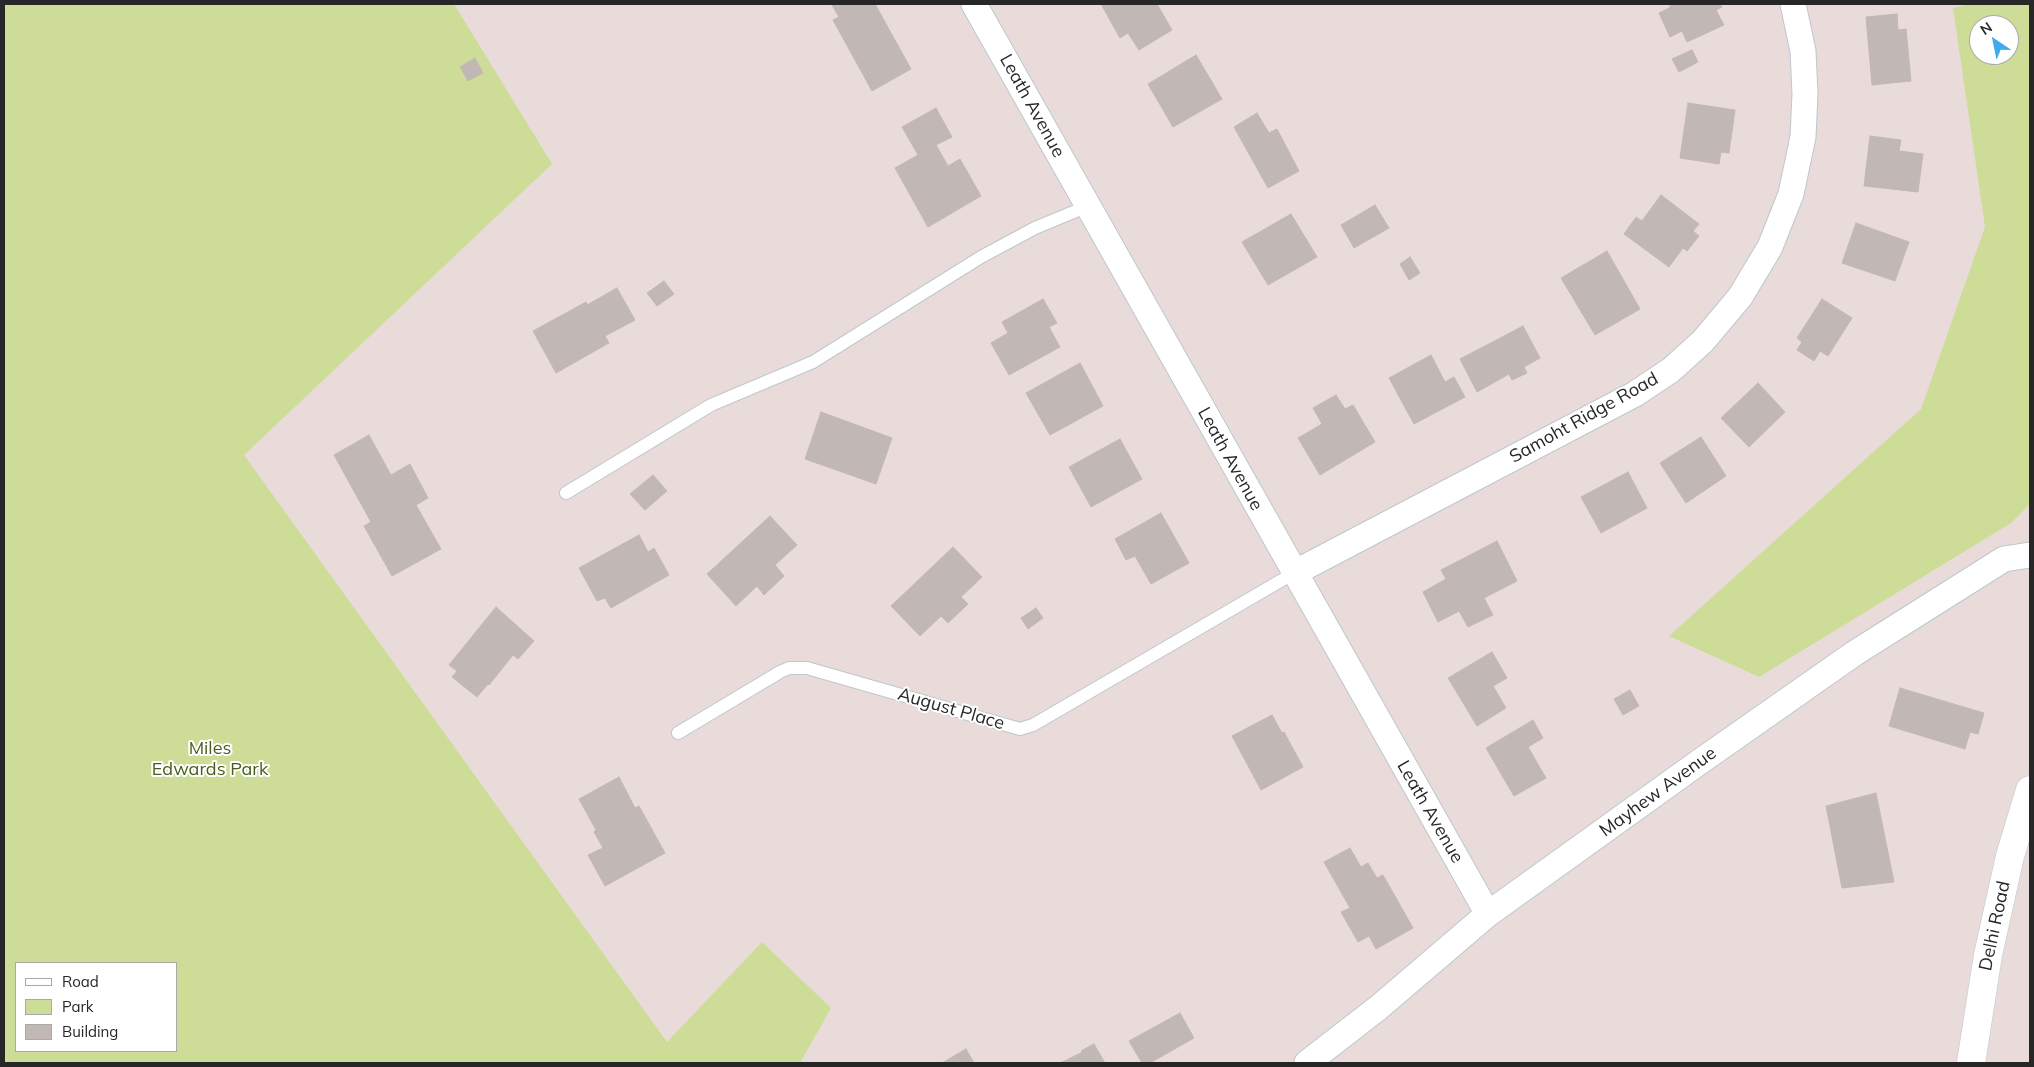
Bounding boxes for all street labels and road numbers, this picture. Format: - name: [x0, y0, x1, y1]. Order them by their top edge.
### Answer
- street label: Leath Avenue: [995, 51, 1069, 161]
- street label: Samoht Ridge Road: [1506, 368, 1662, 468]
- street label: Leath Avenue: [1193, 404, 1267, 514]
- street label: August Place: [895, 683, 1007, 735]
- street label: Mayhew Avenue: [1595, 742, 1721, 842]
- street label: Leath Avenue: [1392, 757, 1468, 867]
- street label: Delhi Road: [1975, 879, 2015, 973]

